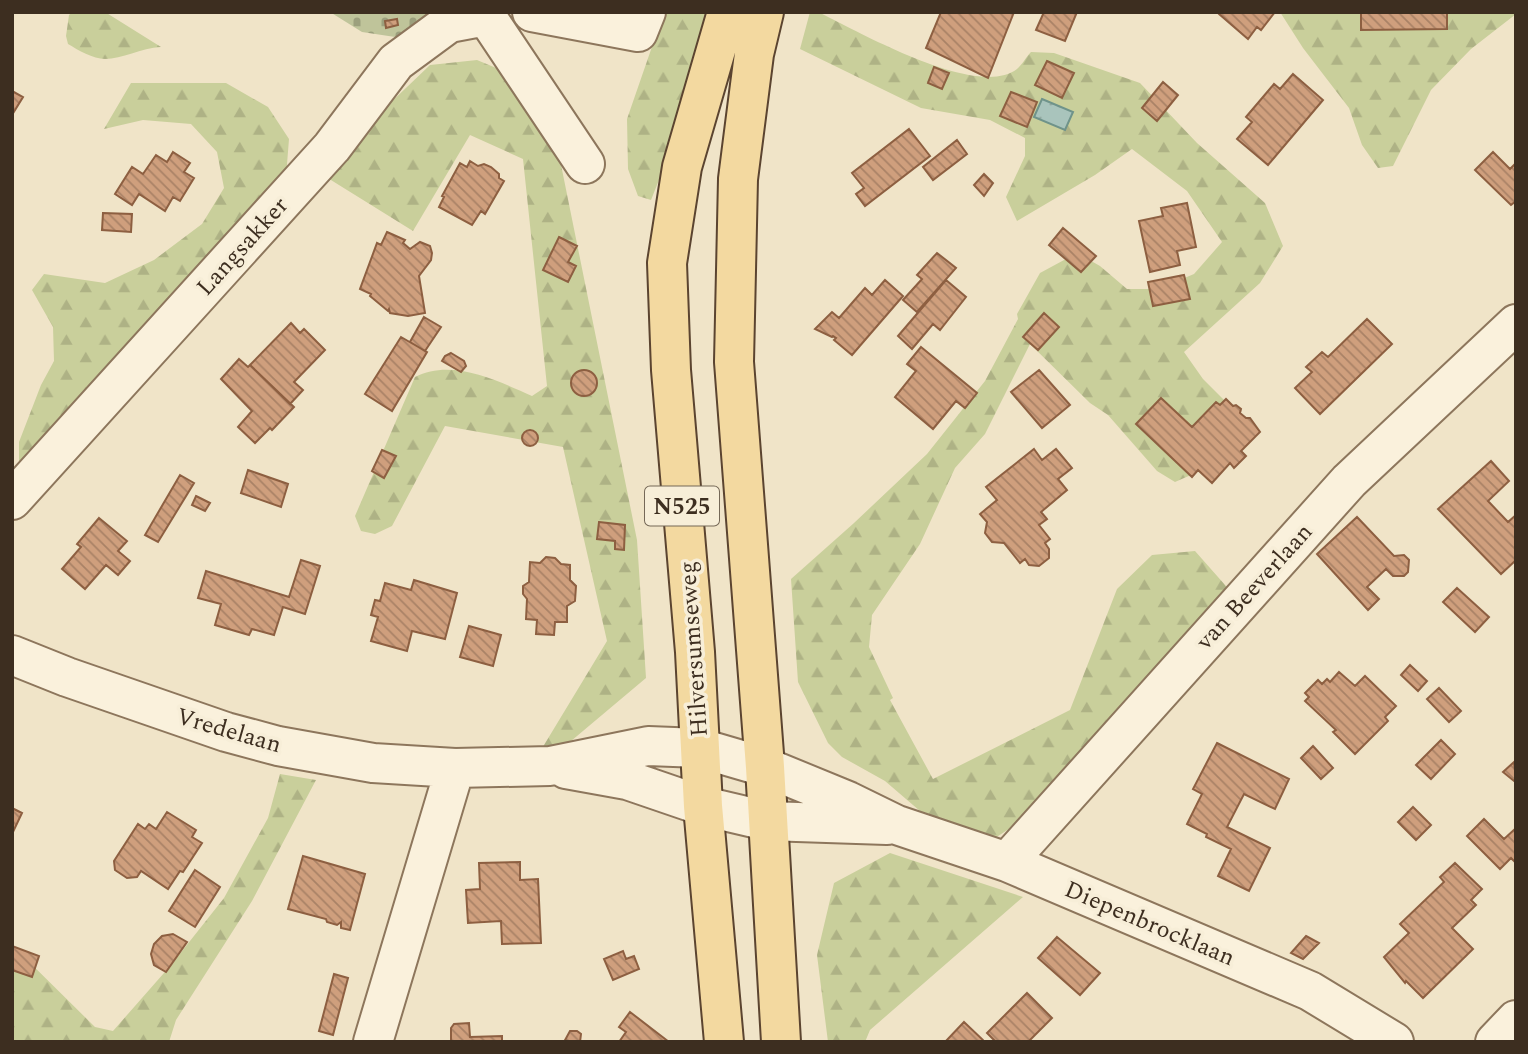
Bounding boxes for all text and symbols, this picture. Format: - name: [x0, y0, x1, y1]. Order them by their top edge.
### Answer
- street label: Langsakker: [188, 189, 297, 304]
- road number: N525: [645, 486, 719, 526]
- street label: van Beeverlaan: [1187, 515, 1322, 659]
- street label: Hilversumseweg: [670, 560, 718, 738]
- street label: Vredelaan: [172, 699, 285, 763]
- street label: Diepenbrocklaan: [1059, 872, 1240, 976]

